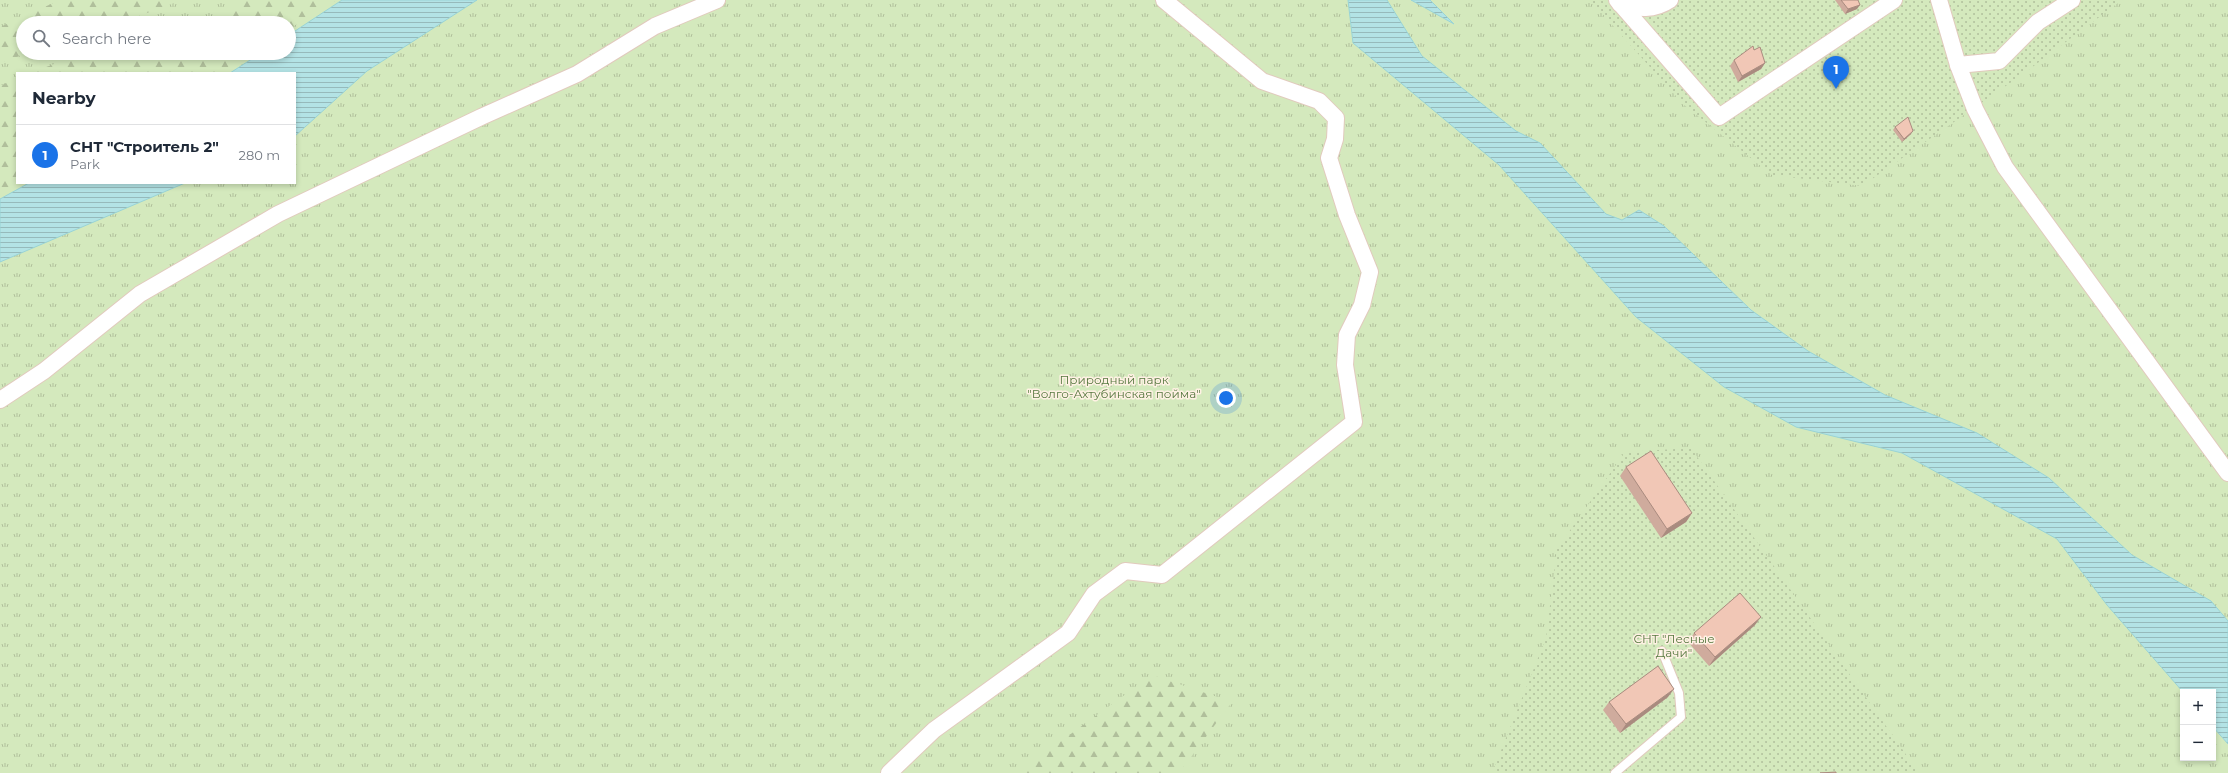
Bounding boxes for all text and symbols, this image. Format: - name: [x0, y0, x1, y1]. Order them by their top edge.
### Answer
- search box: [16, 16, 296, 60]
- icon: search: [30, 27, 52, 49]
- text: Search here: [62, 29, 151, 48]
- pin: 1: [1823, 56, 1849, 89]
- text: Nearby: [32, 88, 96, 108]
- text: СНТ "Строитель 2": [70, 137, 219, 156]
- text: 1: [42, 147, 48, 163]
- text: 280 m: [239, 147, 280, 163]
- text: Park: [70, 156, 100, 172]
- park label: Природный парк "Волго-Ахтубинская пойма": [1027, 372, 1201, 401]
- your location: [1216, 388, 1236, 408]
- park label: СНТ "Лесные Дачи": [1633, 631, 1715, 660]
- map controls: [2180, 689, 2216, 761]
- button: +: [2180, 689, 2216, 725]
- button: −: [2180, 725, 2216, 761]

